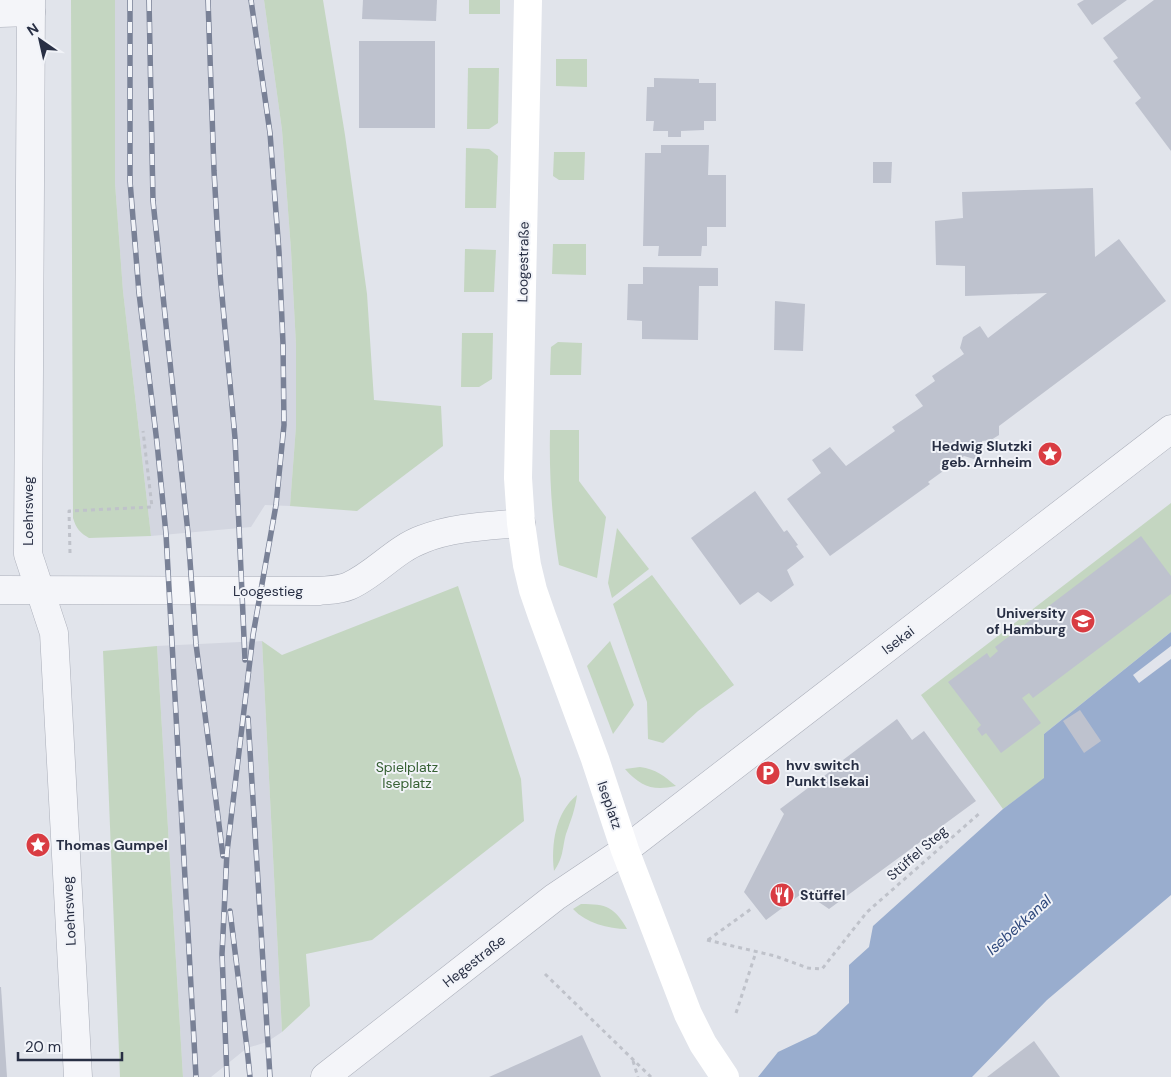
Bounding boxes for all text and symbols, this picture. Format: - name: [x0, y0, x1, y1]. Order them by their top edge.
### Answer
- north arrow: [15, 15, 65, 65]
- text: N: [23, 19, 42, 40]
- street label: Loogestraße: [513, 221, 533, 303]
- place label: Hedwig Slutzki geb. Arnheim: [932, 437, 1032, 471]
- place icon: Hedwig Slutzki geb. Arnheim: [1037, 441, 1063, 467]
- street label: Loehrsweg: [19, 476, 37, 546]
- street label: Loogestieg: [233, 582, 303, 600]
- place label: University of Hamburg: [986, 604, 1067, 638]
- school or university icon: University of Hamburg: [1070, 608, 1096, 634]
- street label: Isekai: [878, 622, 918, 658]
- place label: hvv switch Punkt Isekai: [786, 756, 869, 790]
- park label: Spielplatz Iseplatz: [376, 758, 438, 792]
- parking icon: hvv switch Punkt Isekai: [755, 760, 781, 786]
- street label: Iseplatz: [593, 779, 627, 831]
- street label: Stüffel Steg: [883, 822, 951, 884]
- place icon: Thomas Gumpel: [25, 832, 51, 858]
- place label: Thomas Gumpel: [56, 836, 168, 854]
- street label: Loehrsweg: [58, 876, 80, 946]
- restaurant icon: Stüffel: [769, 882, 795, 908]
- place label: Stüffel: [800, 886, 845, 904]
- water label: Isebekkanal: [982, 890, 1056, 959]
- street label: Hegestraße: [439, 931, 509, 991]
- scale bar: [18, 1030, 121, 1062]
- text: 20 m: [25, 1037, 61, 1057]

